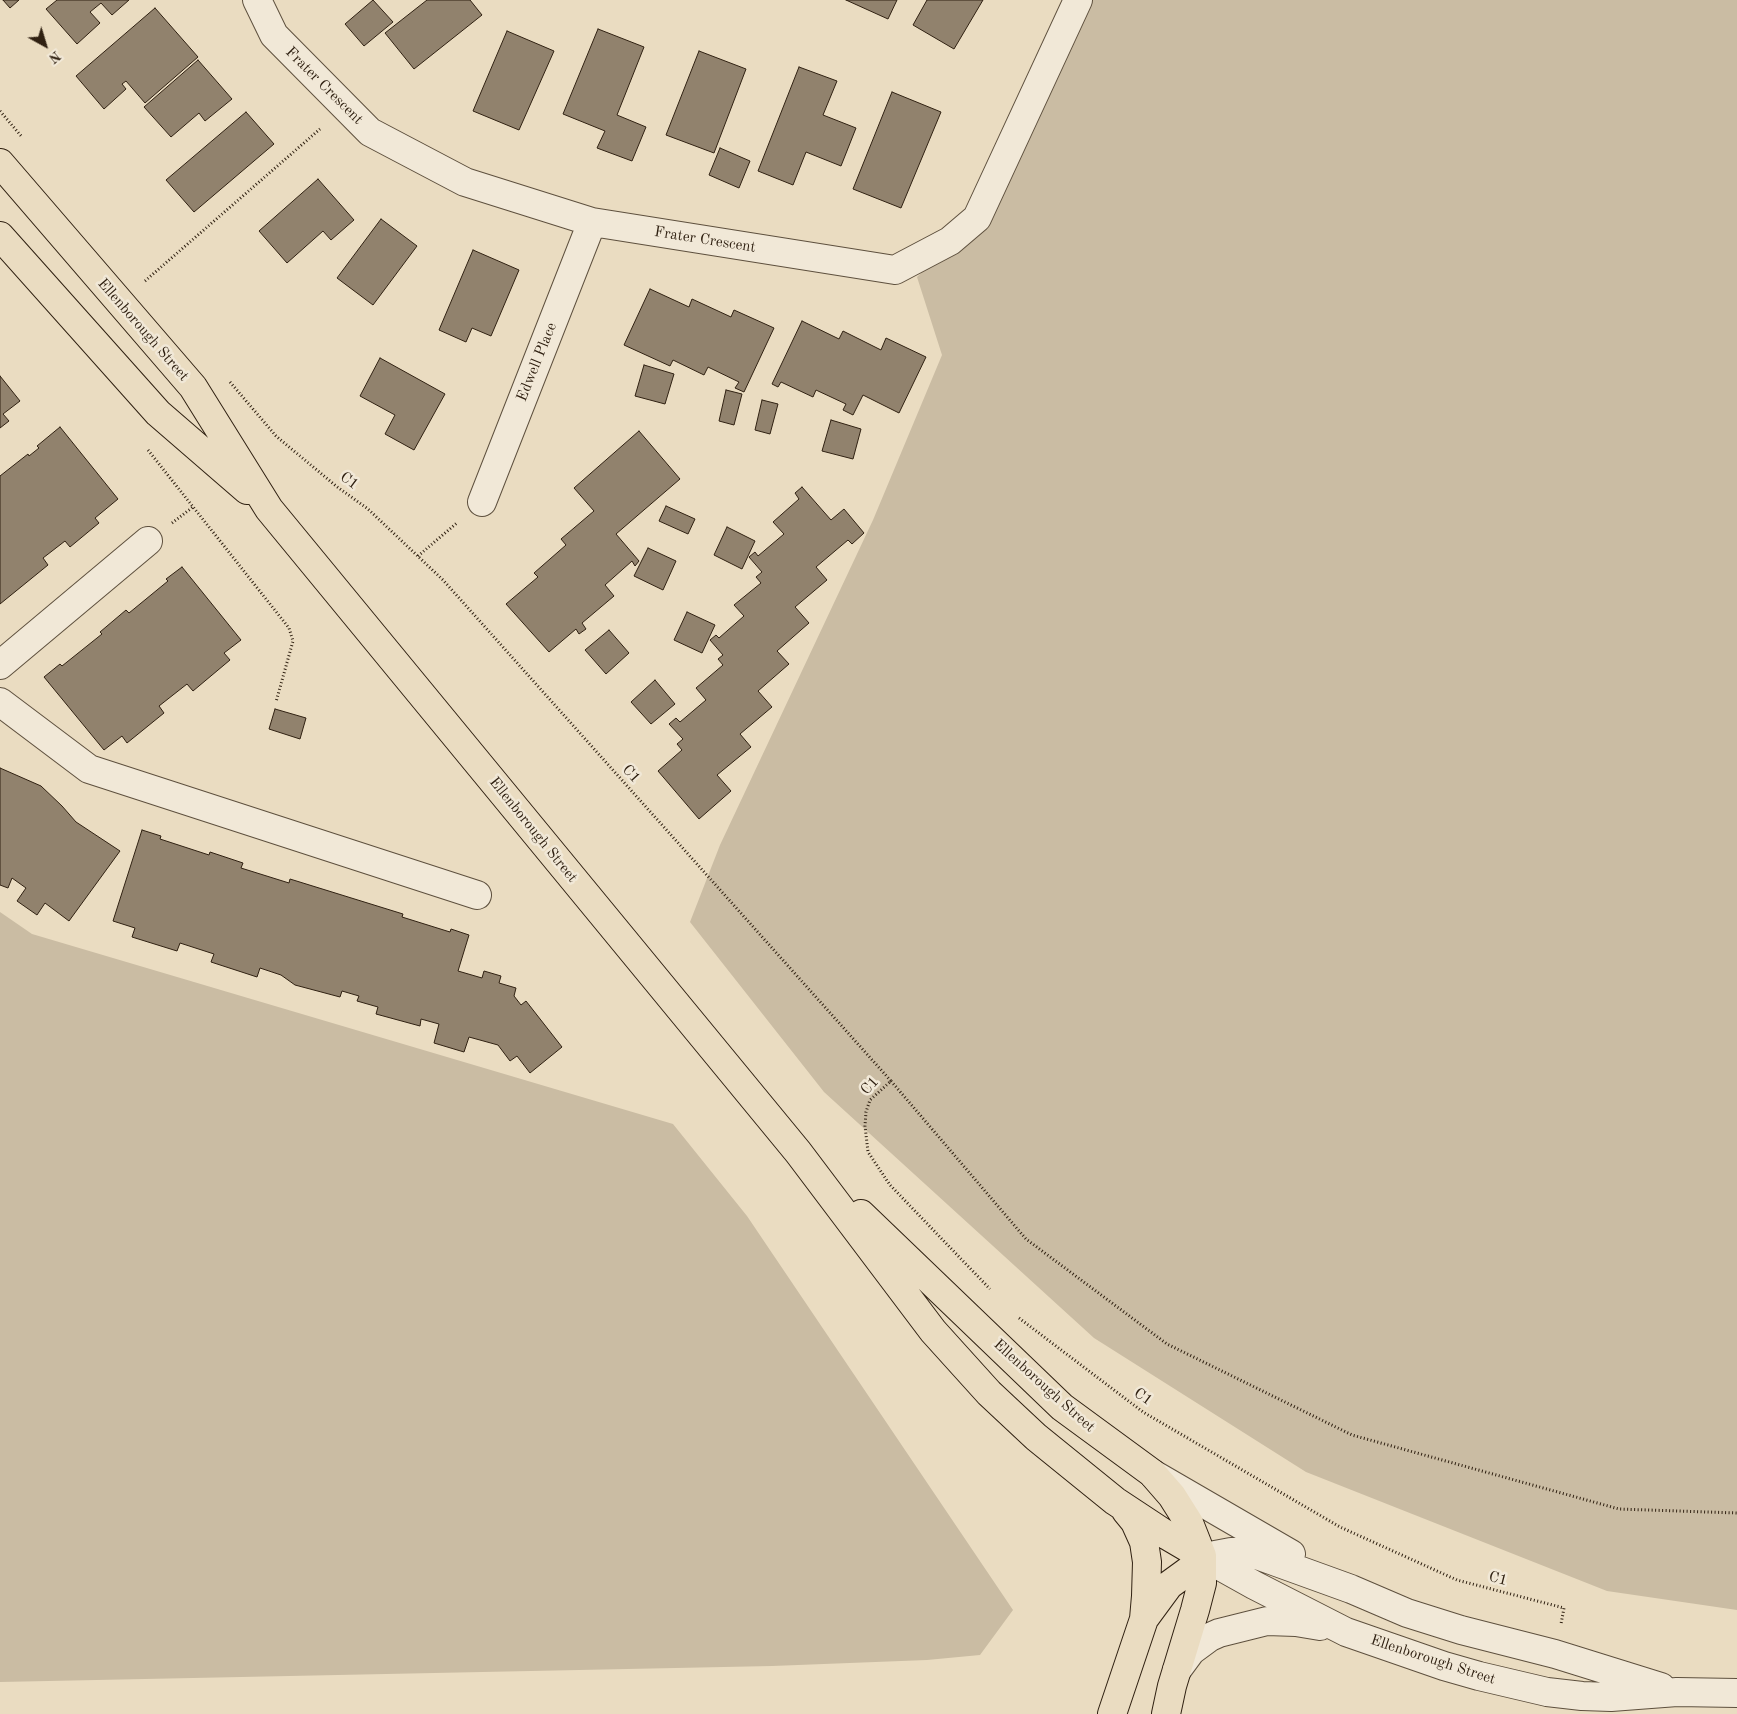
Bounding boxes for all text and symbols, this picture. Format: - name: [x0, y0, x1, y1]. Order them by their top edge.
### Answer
- north arrow: [20, 20, 70, 70]
- street label: Frater Crescent: [281, 43, 367, 129]
- text: N: [46, 48, 63, 65]
- street label: Frater Crescent: [653, 223, 757, 257]
- street label: Ellenborough Street: [93, 275, 193, 385]
- street label: Edwell Place: [513, 320, 561, 404]
- street label: C1: [336, 468, 362, 494]
- street label: C1: [618, 761, 644, 787]
- street label: Ellenborough Street: [485, 774, 581, 886]
- street label: C1: [857, 1073, 883, 1099]
- street label: Ellenborough Street: [990, 1336, 1098, 1436]
- street label: C1: [1130, 1384, 1156, 1410]
- street label: C1: [1487, 1568, 1509, 1590]
- street label: Ellenborough Street: [1368, 1631, 1498, 1689]

